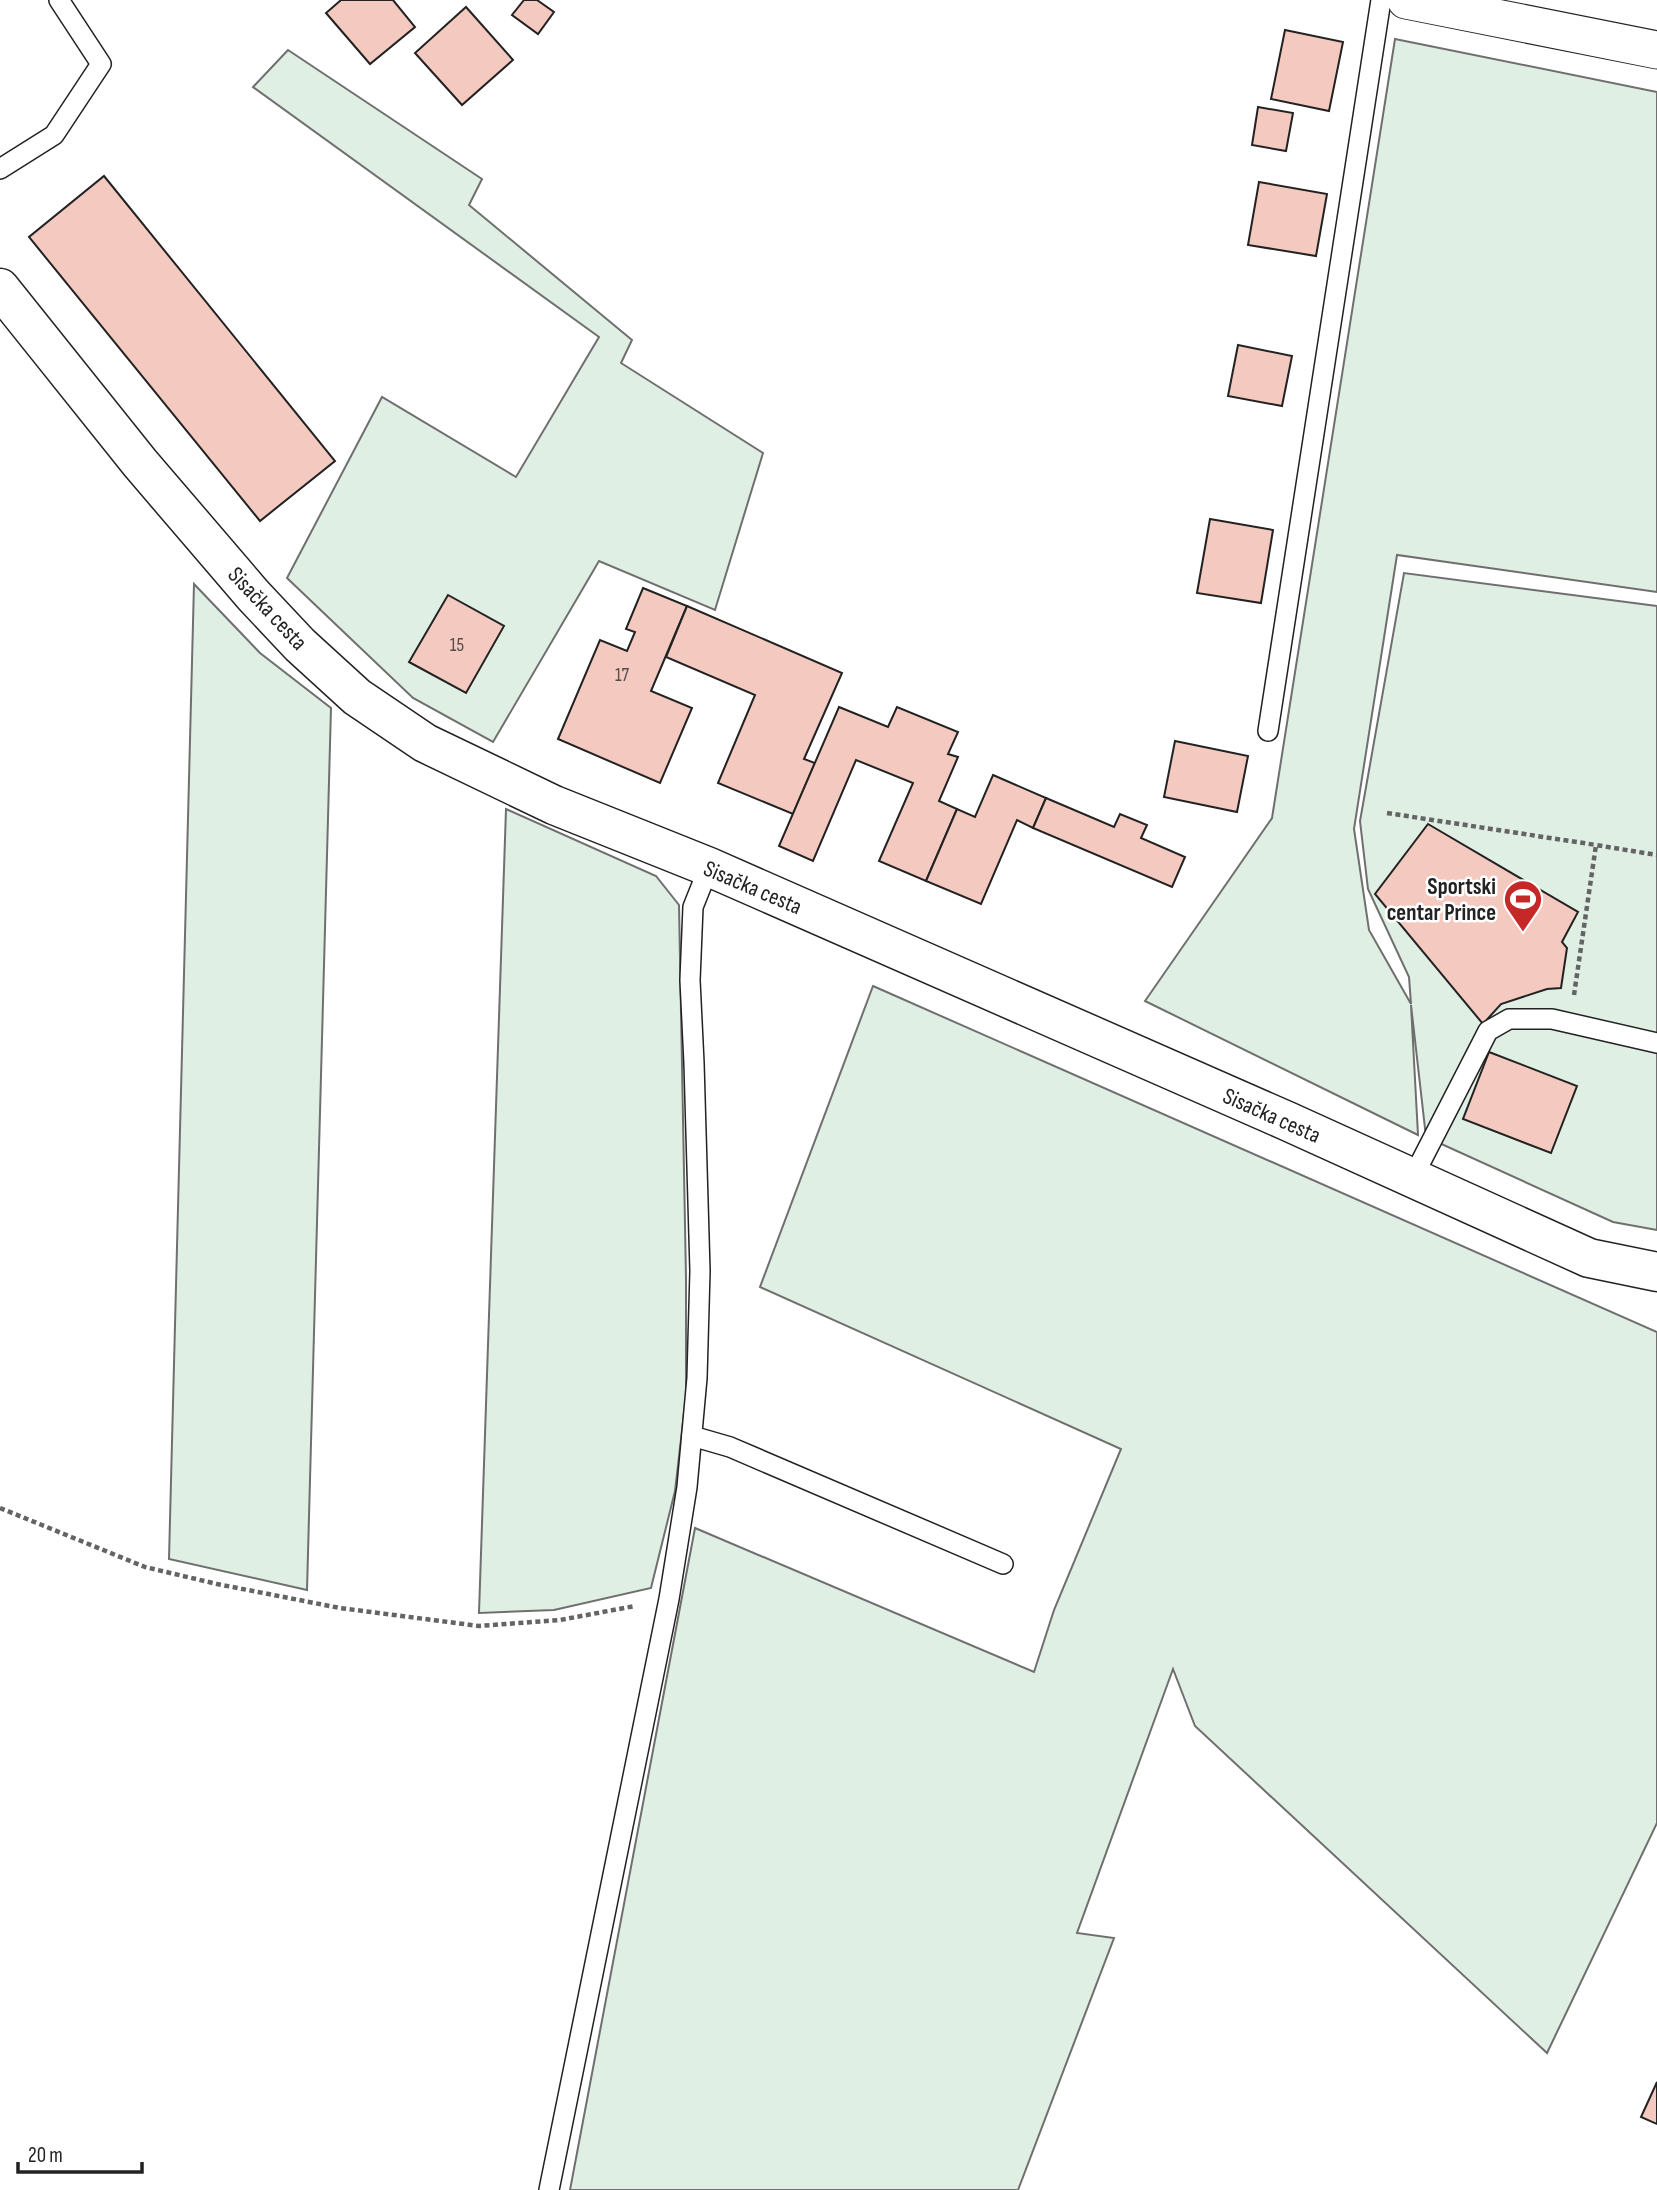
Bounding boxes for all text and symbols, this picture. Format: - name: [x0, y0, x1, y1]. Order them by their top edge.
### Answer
- street label: Sisačka cesta: [222, 561, 313, 656]
- house number: 15: [450, 634, 464, 657]
- house number: 17: [615, 664, 630, 687]
- street label: Sisačka cesta: [699, 855, 806, 921]
- place label: Sportski centar Prince: [1387, 873, 1496, 927]
- sports icon: Sportski centar Prince: [1502, 878, 1544, 933]
- street label: Sisačka cesta: [1218, 1082, 1325, 1150]
- scale bar: [18, 2130, 142, 2174]
- text: 20 m: [28, 2143, 63, 2168]

